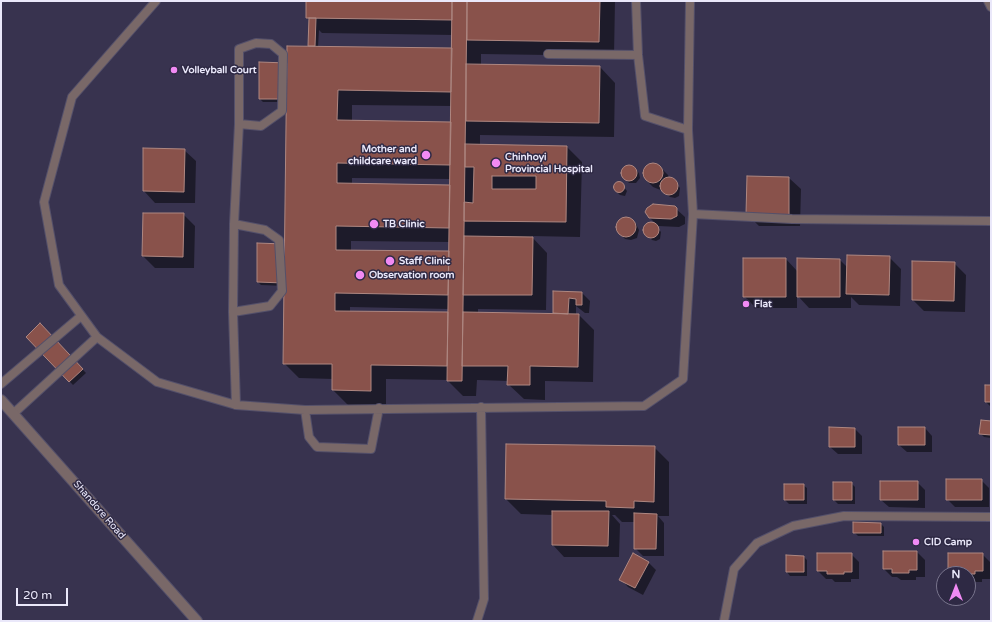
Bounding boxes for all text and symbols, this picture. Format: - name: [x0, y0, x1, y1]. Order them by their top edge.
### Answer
- place label: Volleyball Court: [182, 64, 257, 76]
- marker: Volleyball Court: [169, 65, 179, 75]
- place label: Mother and childcare ward: [348, 143, 417, 166]
- marker: Mother and childcare ward: [420, 149, 432, 161]
- place label: Chinhoyi Provincial Hospital: [505, 151, 593, 174]
- marker: Chinhoyi Provincial Hospital: [490, 157, 502, 169]
- marker: TB Clinic: [368, 218, 380, 230]
- place label: TB Clinic: [383, 218, 424, 230]
- marker: Staff Clinic: [384, 255, 396, 267]
- place label: Staff Clinic: [399, 255, 450, 267]
- marker: Observation room: [354, 269, 366, 281]
- place label: Observation room: [369, 269, 454, 281]
- place label: Flat: [754, 298, 772, 310]
- marker: Flat: [741, 299, 751, 309]
- street label: Shandore Road: [70, 478, 128, 542]
- place label: CID Camp: [924, 536, 972, 548]
- marker: CID Camp: [911, 537, 921, 547]
- north arrow: [936, 566, 976, 606]
- text: N: [952, 568, 960, 581]
- scale bar: [18, 580, 70, 606]
- text: 20 m: [23, 588, 52, 602]

